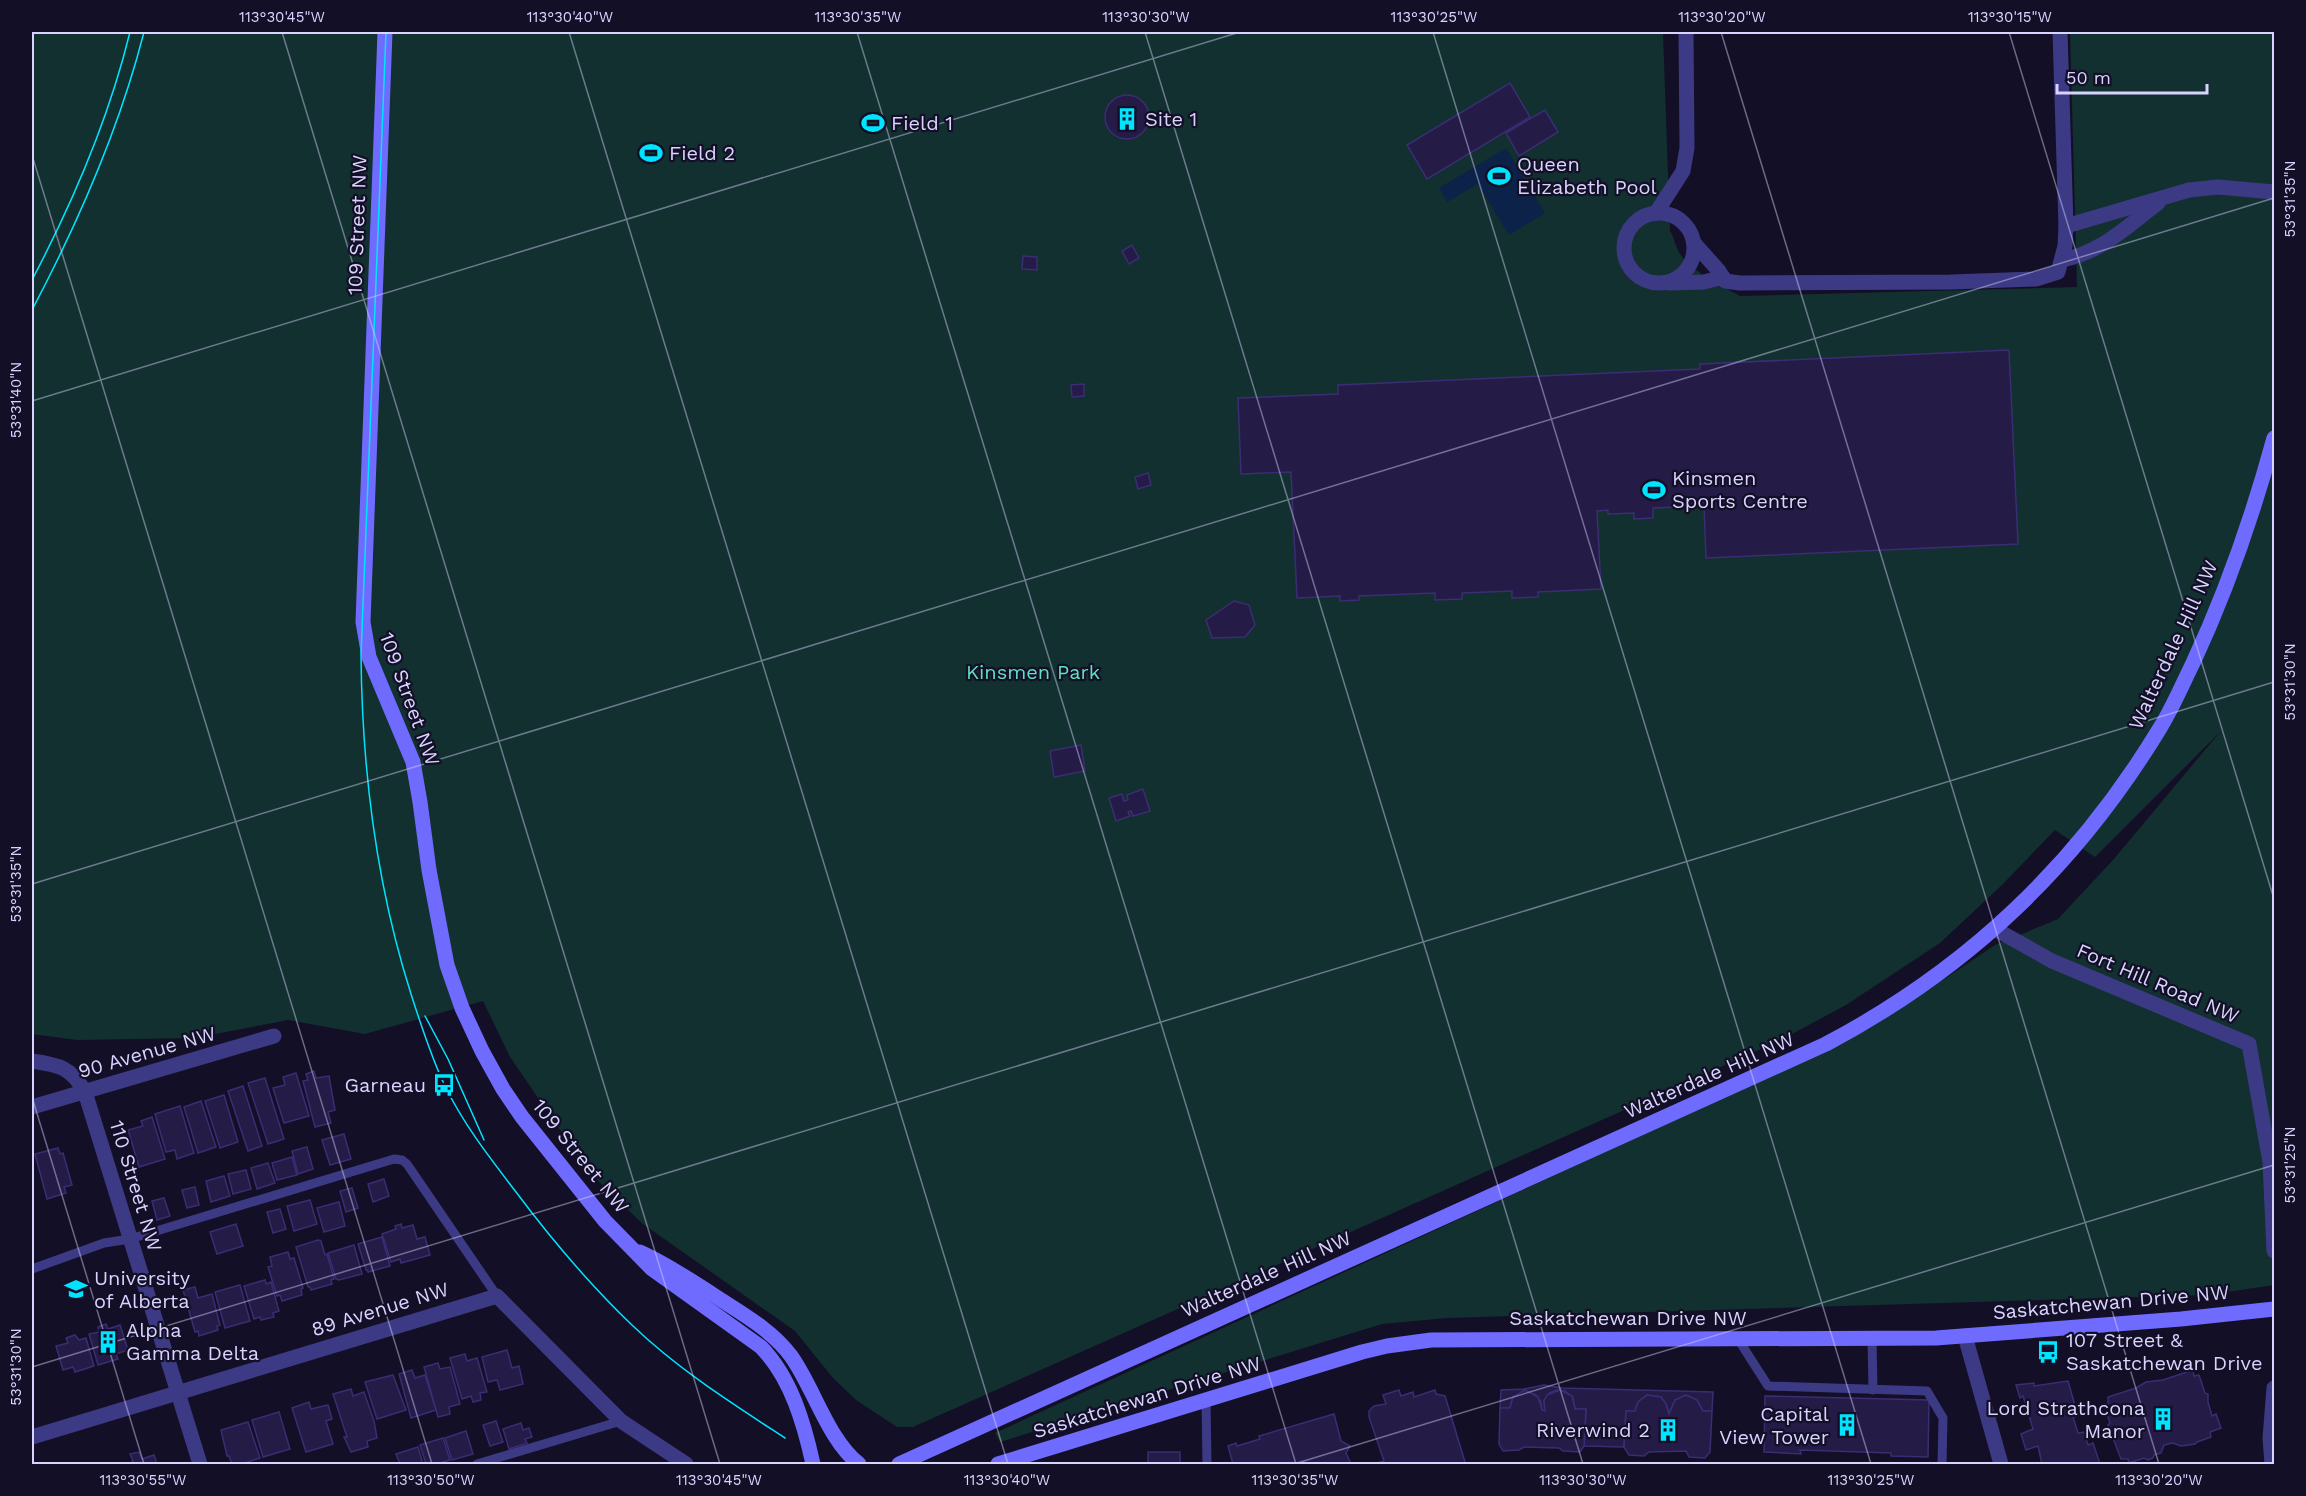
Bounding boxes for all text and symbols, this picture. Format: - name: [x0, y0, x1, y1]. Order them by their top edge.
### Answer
- text: 113°30'45"W: [239, 8, 325, 26]
- text: 113°30'40"W: [527, 8, 613, 26]
- text: 113°30'35"W: [815, 8, 901, 26]
- text: 113°30'30"W: [1102, 8, 1190, 26]
- text: 113°30'25"W: [1391, 8, 1477, 26]
- text: 113°30'20"W: [1678, 8, 1766, 26]
- text: 113°30'15"W: [1968, 8, 2052, 26]
- scale bar: [2057, 57, 2207, 95]
- text: 50 m: [2066, 67, 2111, 88]
- building icon: Site 1: [1114, 106, 1140, 132]
- place label: Site 1: [1145, 107, 1197, 131]
- sports icon: Field 1: [860, 110, 886, 136]
- place label: Field 1: [891, 111, 953, 135]
- sports icon: Field 2: [638, 140, 664, 166]
- place label: Field 2: [669, 141, 735, 165]
- place label: Queen Elizabeth Pool: [1517, 152, 1657, 199]
- street label: 109 Street NW: [343, 154, 371, 296]
- text: 53°31'35"N: [2281, 160, 2299, 238]
- sports icon: Queen Elizabeth Pool: [1486, 163, 1512, 189]
- text: 53°31'40"N: [7, 362, 25, 438]
- place label: Kinsmen Sports Centre: [1672, 466, 1808, 513]
- sports icon: Kinsmen Sports Centre: [1641, 477, 1667, 503]
- street label: Walterdale Hill NW: [2123, 557, 2223, 733]
- street label: 109 Street NW: [375, 629, 445, 769]
- text: 53°31'30"N: [2281, 643, 2299, 721]
- park label: Kinsmen Park: [966, 660, 1100, 684]
- text: 53°31'35"N: [7, 845, 25, 923]
- street label: Fort Hill Road NW: [2073, 938, 2243, 1028]
- street label: 90 Avenue NW: [75, 1021, 219, 1083]
- street label: Walterdale Hill NW: [1620, 1027, 1798, 1123]
- bus stop icon: Garneau: [431, 1072, 457, 1098]
- place label: Garneau: [344, 1073, 426, 1097]
- street label: 109 Street NW: [528, 1094, 634, 1218]
- street label: 110 Street NW: [105, 1118, 167, 1254]
- text: 53°31'25"N: [2281, 1126, 2299, 1204]
- street label: Walterdale Hill NW: [1177, 1226, 1355, 1322]
- place label: University of Alberta: [94, 1266, 191, 1313]
- school or university icon: University of Alberta: [63, 1276, 89, 1302]
- street label: 89 Avenue NW: [309, 1277, 451, 1341]
- street label: Saskatchewan Drive NW: [1992, 1280, 2230, 1324]
- street label: Saskatchewan Drive NW: [1509, 1306, 1747, 1330]
- place label: Alpha Gamma Delta: [126, 1318, 259, 1365]
- text: 53°31'30"N: [7, 1328, 25, 1406]
- place label: 107 Street & Saskatchewan Drive: [2066, 1328, 2263, 1375]
- building icon: Alpha Gamma Delta: [95, 1329, 121, 1355]
- bus stop icon: 107 Street & Saskatchewan Drive: [2035, 1339, 2061, 1365]
- street label: Saskatchewan Drive NW: [1030, 1351, 1264, 1443]
- place label: Lord Strathcona Manor: [1986, 1396, 2145, 1443]
- place label: Capital View Tower: [1719, 1402, 1829, 1449]
- building icon: Lord Strathcona Manor: [2150, 1406, 2176, 1432]
- building icon: Capital View Tower: [1834, 1412, 1860, 1438]
- building icon: Riverwind 2: [1655, 1417, 1681, 1443]
- place label: Riverwind 2: [1536, 1418, 1650, 1442]
- text: 113°30'55"W: [100, 1471, 186, 1489]
- text: 113°30'50"W: [387, 1471, 475, 1489]
- text: 113°30'45"W: [676, 1471, 762, 1489]
- text: 113°30'40"W: [964, 1471, 1050, 1489]
- text: 113°30'35"W: [1252, 1471, 1338, 1489]
- text: 113°30'30"W: [1539, 1471, 1627, 1489]
- text: 113°30'25"W: [1828, 1471, 1914, 1489]
- text: 113°30'20"W: [2115, 1471, 2203, 1489]

